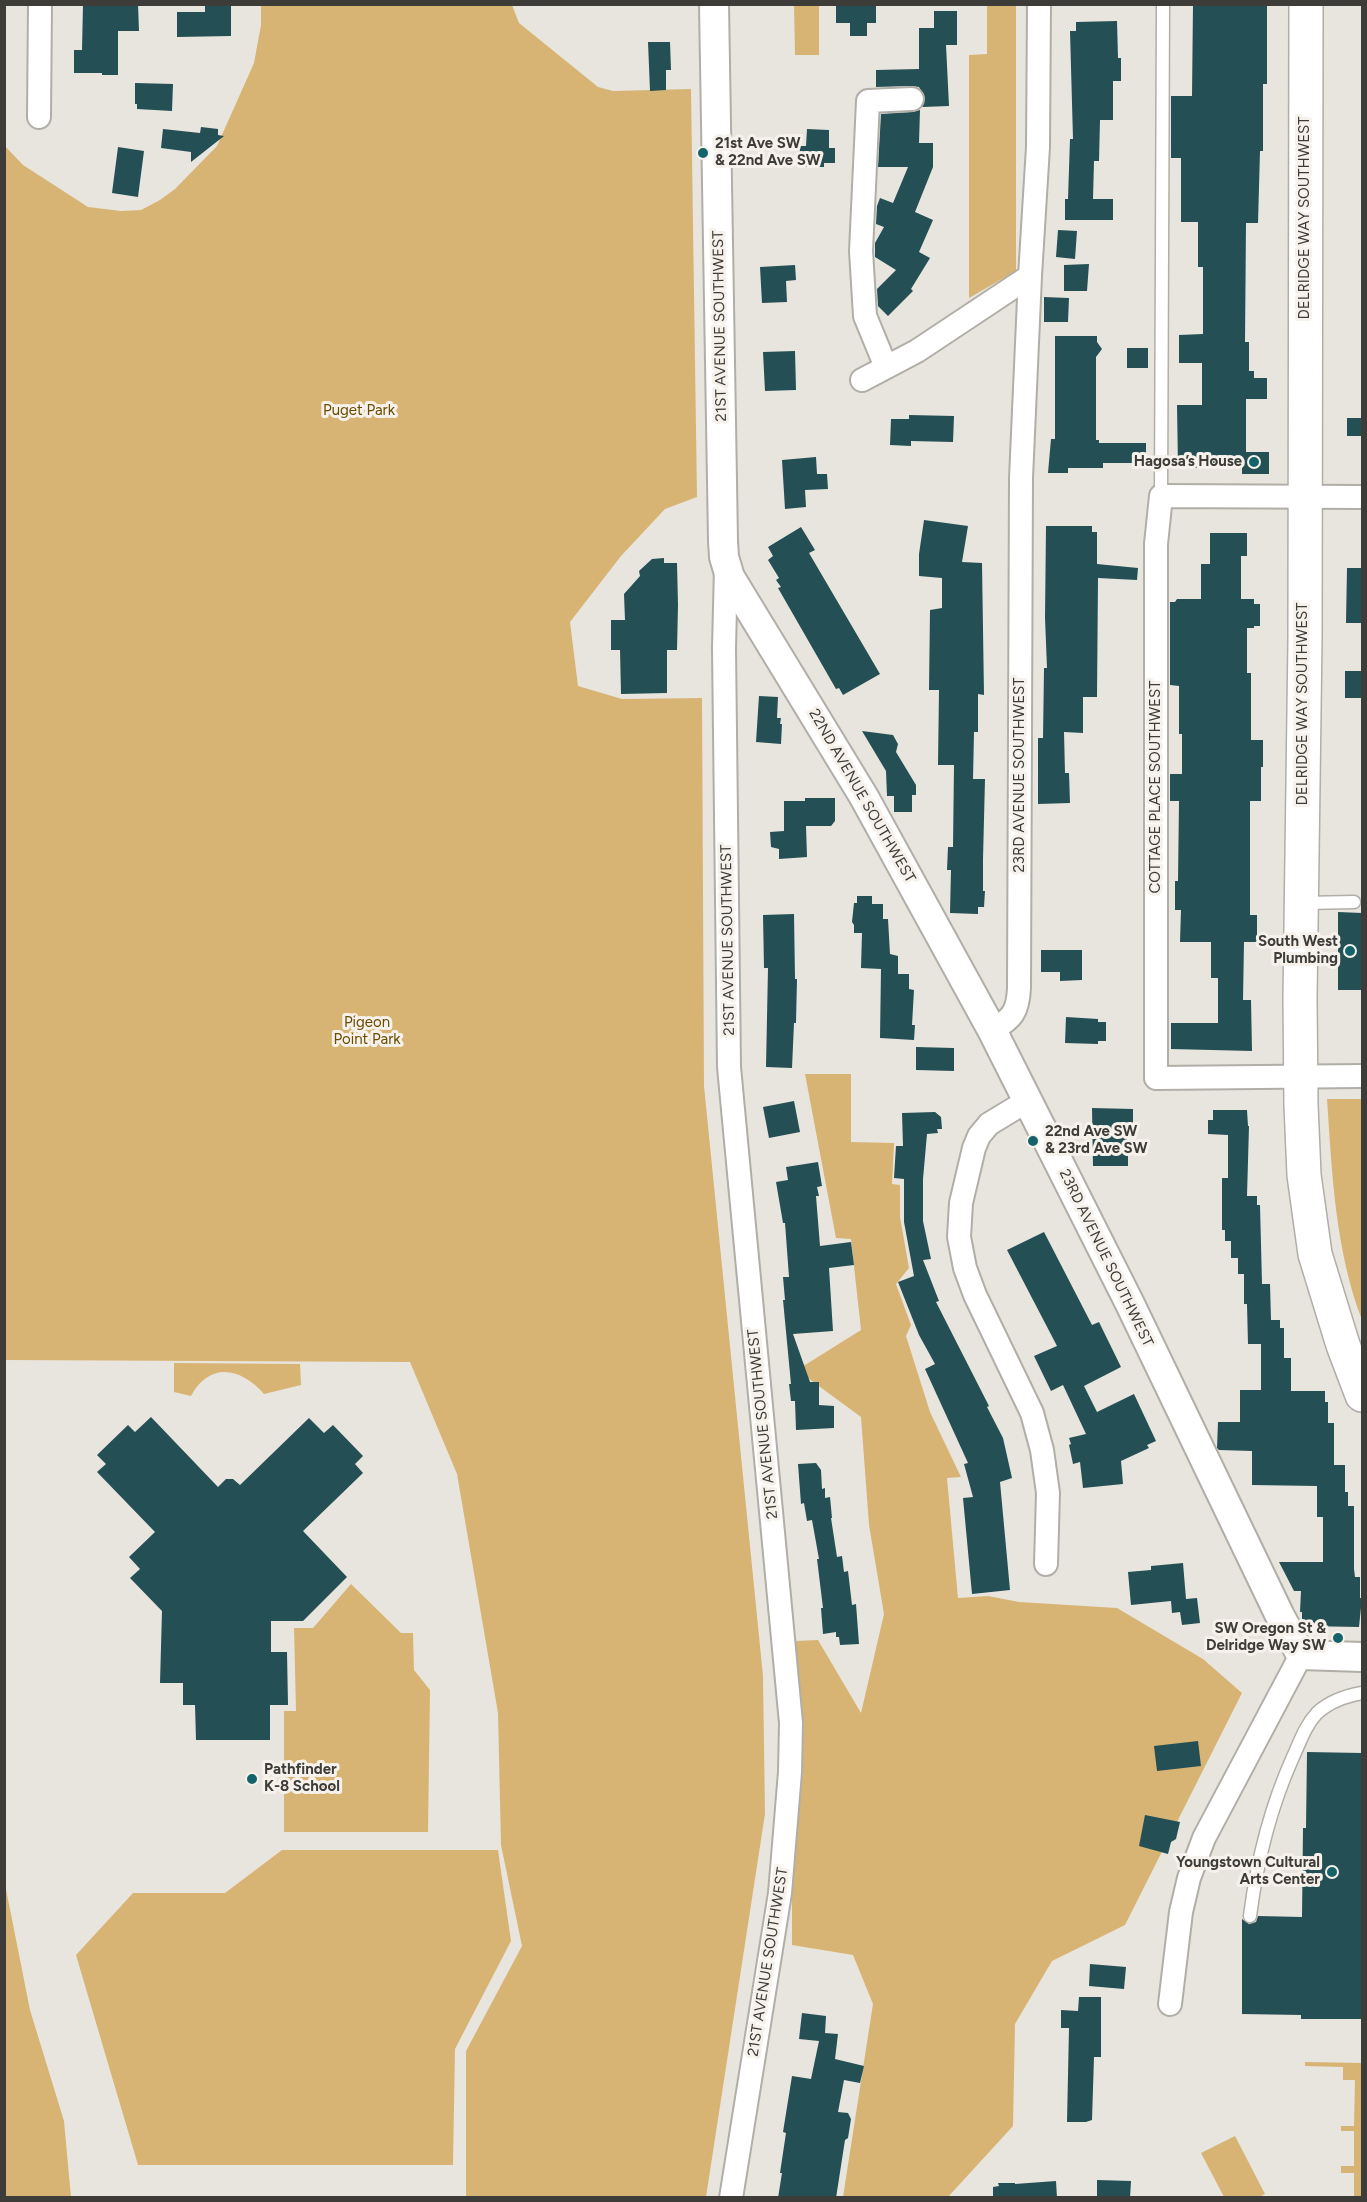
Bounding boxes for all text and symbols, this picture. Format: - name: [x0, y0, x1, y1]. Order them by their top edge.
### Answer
- street label: DELRIDGE WAY SOUTHWEST: [1296, 116, 1314, 320]
- place label: 21st Ave SW & 22nd Ave SW: [715, 135, 821, 170]
- marker: 21st Ave SW & 22nd Ave SW: [696, 146, 710, 160]
- street label: 21ST AVENUE SOUTHWEST: [709, 230, 731, 422]
- park label: Puget Park: [323, 402, 395, 420]
- place label: Hagosa’s House: [1134, 453, 1242, 471]
- marker: Hagosa’s House: [1247, 455, 1261, 469]
- street label: DELRIDGE WAY SOUTHWEST: [1294, 602, 1312, 806]
- street label: 23RD AVENUE SOUTHWEST: [1011, 677, 1029, 873]
- street label: COTTAGE PLACE SOUTHWEST: [1147, 681, 1165, 893]
- street label: 22ND AVENUE SOUTHWEST: [805, 706, 919, 886]
- street label: 21ST AVENUE SOUTHWEST: [717, 844, 739, 1036]
- place label: South West Plumbing: [1258, 933, 1338, 968]
- marker: South West Plumbing: [1343, 944, 1357, 958]
- park label: Pigeon Point Park: [334, 1014, 400, 1049]
- place label: 22nd Ave SW & 23rd Ave SW: [1045, 1123, 1147, 1158]
- marker: 22nd Ave SW & 23rd Ave SW: [1026, 1134, 1040, 1148]
- street label: 23RD AVENUE SOUTHWEST: [1055, 1166, 1157, 1350]
- street label: 21ST AVENUE SOUTHWEST: [744, 1328, 782, 1520]
- place label: SW Oregon St & Delridge Way SW: [1206, 1620, 1326, 1655]
- marker: SW Oregon St & Delridge Way SW: [1331, 1631, 1345, 1645]
- place label: Pathfinder K-8 School: [264, 1761, 340, 1796]
- marker: Pathfinder K-8 School: [245, 1772, 259, 1786]
- place label: Youngstown Cultural Arts Center: [1176, 1854, 1320, 1889]
- marker: Youngstown Cultural Arts Center: [1325, 1865, 1339, 1879]
- street label: 21ST AVENUE SOUTHWEST: [744, 1866, 792, 2058]

